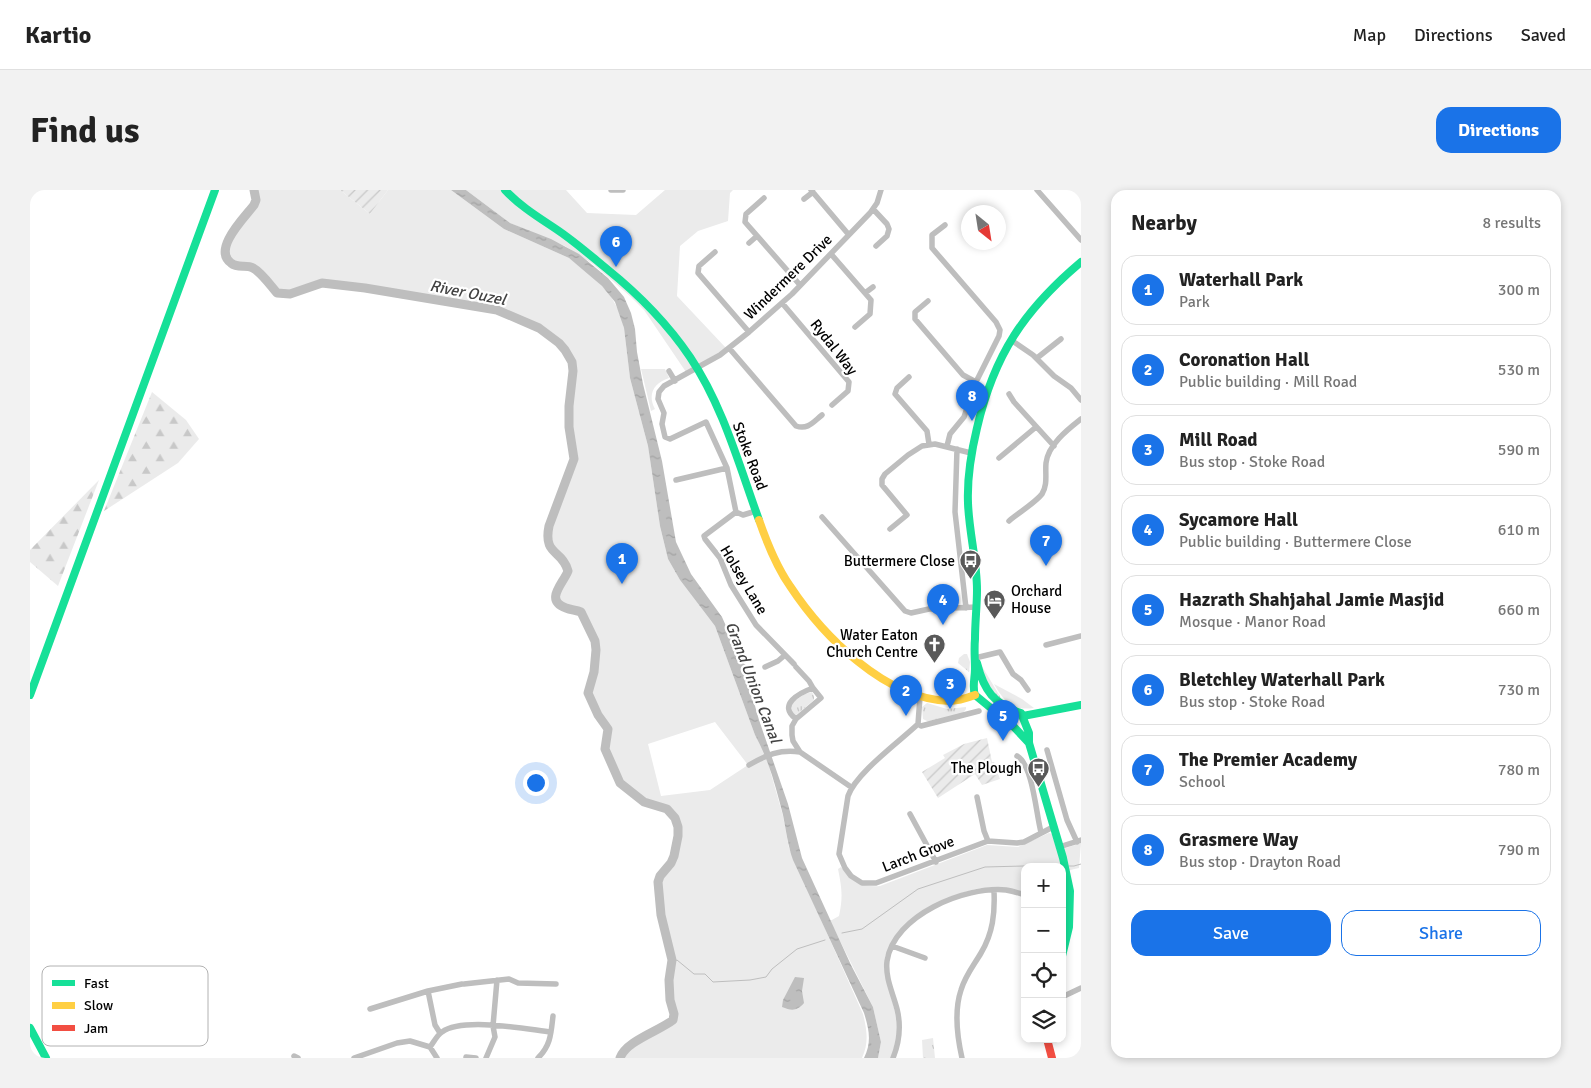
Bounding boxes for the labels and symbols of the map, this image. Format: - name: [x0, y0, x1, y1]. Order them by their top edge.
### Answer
- north arrow: [961, 205, 1006, 250]
- pin: 6: [600, 226, 632, 267]
- street label: Windermere Drive: [740, 231, 836, 323]
- water label: River Ouzel: [428, 276, 509, 310]
- street label: Rydal Way: [807, 316, 861, 378]
- pin: 8: [956, 380, 988, 421]
- street label: Stoke Road: [729, 419, 771, 493]
- pin: 7: [1030, 525, 1062, 566]
- street label: Holsey Lane: [716, 542, 772, 618]
- pin: 1: [606, 543, 638, 584]
- bus stop icon: Buttermere Close: [959, 549, 983, 580]
- place label: Buttermere Close: [844, 552, 955, 570]
- place label: Orchard House: [1011, 582, 1062, 617]
- pin: 4: [927, 584, 959, 625]
- hotel icon: Orchard House: [983, 588, 1007, 619]
- water label: Grand Union Canal: [721, 619, 786, 747]
- place label: Water Eaton Church Centre: [826, 626, 918, 661]
- church icon: Water Eaton Church Centre: [922, 632, 946, 663]
- pin: 3: [934, 668, 966, 709]
- pin: 2: [890, 675, 922, 716]
- pin: 5: [987, 700, 1019, 741]
- bus stop icon: The Plough: [1026, 756, 1050, 787]
- place label: The Plough: [951, 759, 1022, 777]
- your location: [523, 770, 549, 796]
- street label: Larch Grove: [879, 832, 957, 876]
- legend: [42, 966, 208, 1046]
- text: Fast: [84, 975, 109, 992]
- text: Slow: [84, 997, 113, 1014]
- text: Jam: [84, 1020, 108, 1037]

